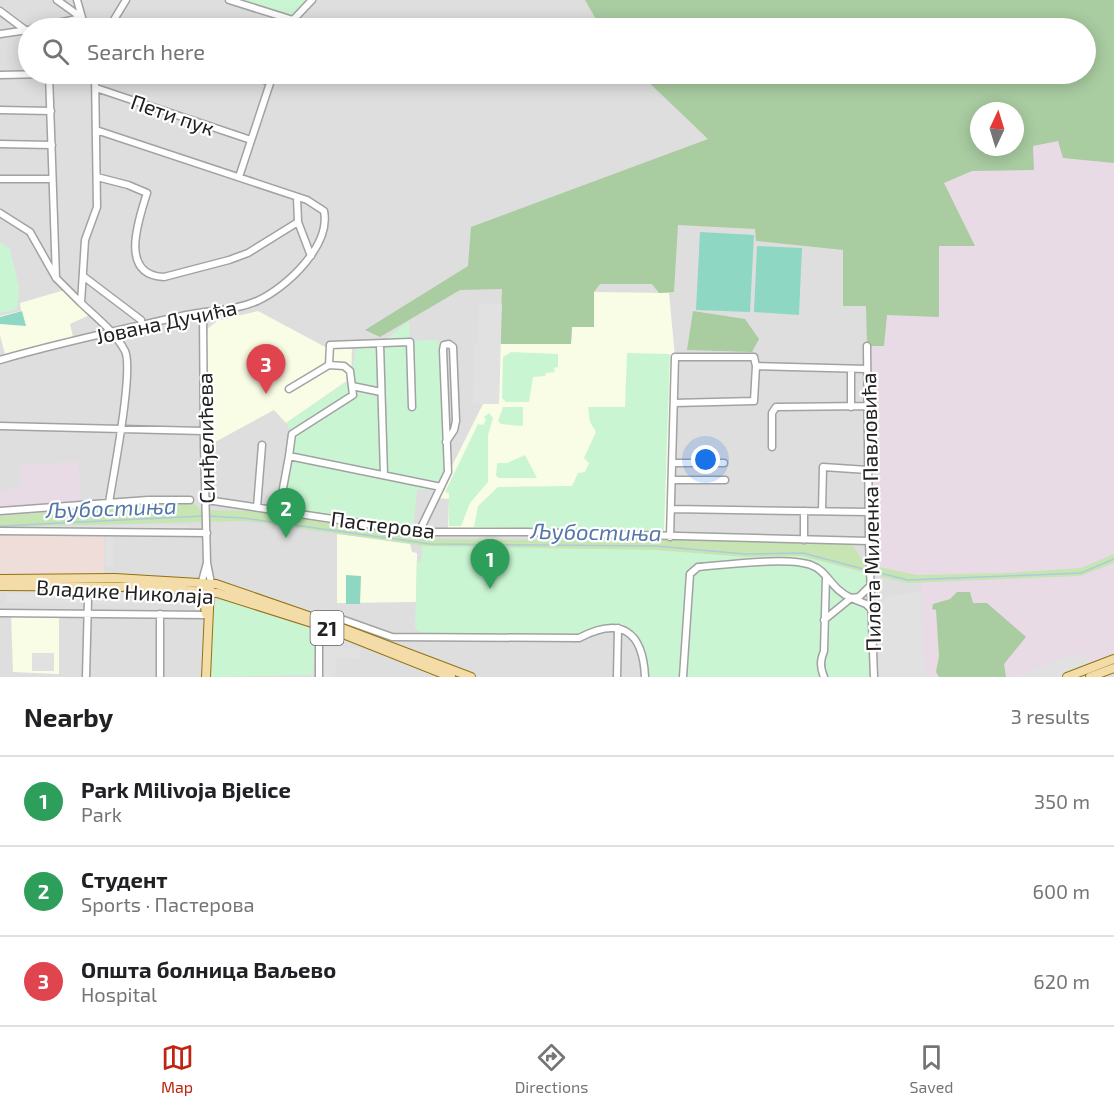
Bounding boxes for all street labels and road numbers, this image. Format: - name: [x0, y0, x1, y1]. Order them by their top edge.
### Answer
- street label: Пети пук: [128, 88, 218, 141]
- street label: Јована Дучића: [93, 294, 239, 349]
- street label: Синђелићева: [191, 372, 220, 504]
- street label: Пилота Миленка Павловића: [855, 372, 885, 652]
- street label: Пастерова: [329, 505, 437, 543]
- street label: Владике Николаја: [35, 574, 214, 609]
- road number: 21: [310, 611, 344, 645]

